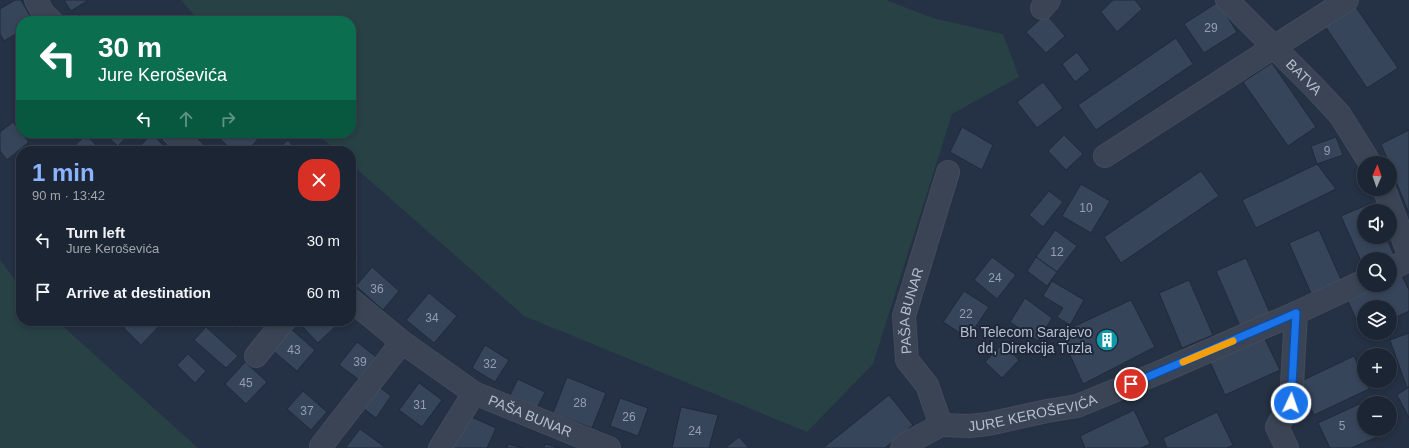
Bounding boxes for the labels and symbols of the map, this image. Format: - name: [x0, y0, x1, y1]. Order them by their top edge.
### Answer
- house number: 29: [1204, 21, 1218, 35]
- street label: BATVA: [1283, 56, 1326, 99]
- house number: 9: [1324, 144, 1331, 158]
- north arrow: [1357, 156, 1397, 196]
- house number: 10: [1079, 201, 1093, 215]
- house number: 12: [1050, 245, 1064, 259]
- street label: PAŠA BUNAR: [896, 266, 926, 355]
- house number: 24: [988, 271, 1002, 285]
- house number: 36: [370, 282, 384, 296]
- house number: 22: [959, 307, 973, 321]
- house number: 34: [425, 311, 439, 325]
- place label: Bh Telecom Sarajevo dd, Direkcija Tuzla: [960, 324, 1092, 356]
- building icon: Bh Telecom Sarajevo dd, Direkcija Tuzla: [1094, 327, 1120, 353]
- house number: 43: [287, 343, 301, 357]
- house number: 39: [353, 355, 367, 369]
- house number: 32: [483, 357, 497, 371]
- pin: [1114, 367, 1148, 401]
- house number: 45: [239, 376, 253, 390]
- position arrow: [1270, 382, 1312, 424]
- street label: JURE KEROŠEVIĆA: [967, 390, 1100, 434]
- street label: PAŠA BUNAR: [486, 392, 574, 440]
- house number: 28: [573, 396, 587, 410]
- house number: 31: [413, 398, 427, 412]
- house number: 37: [300, 404, 314, 418]
- house number: 26: [622, 410, 636, 424]
- house number: 5: [1339, 419, 1346, 433]
- house number: 24: [688, 424, 702, 438]

